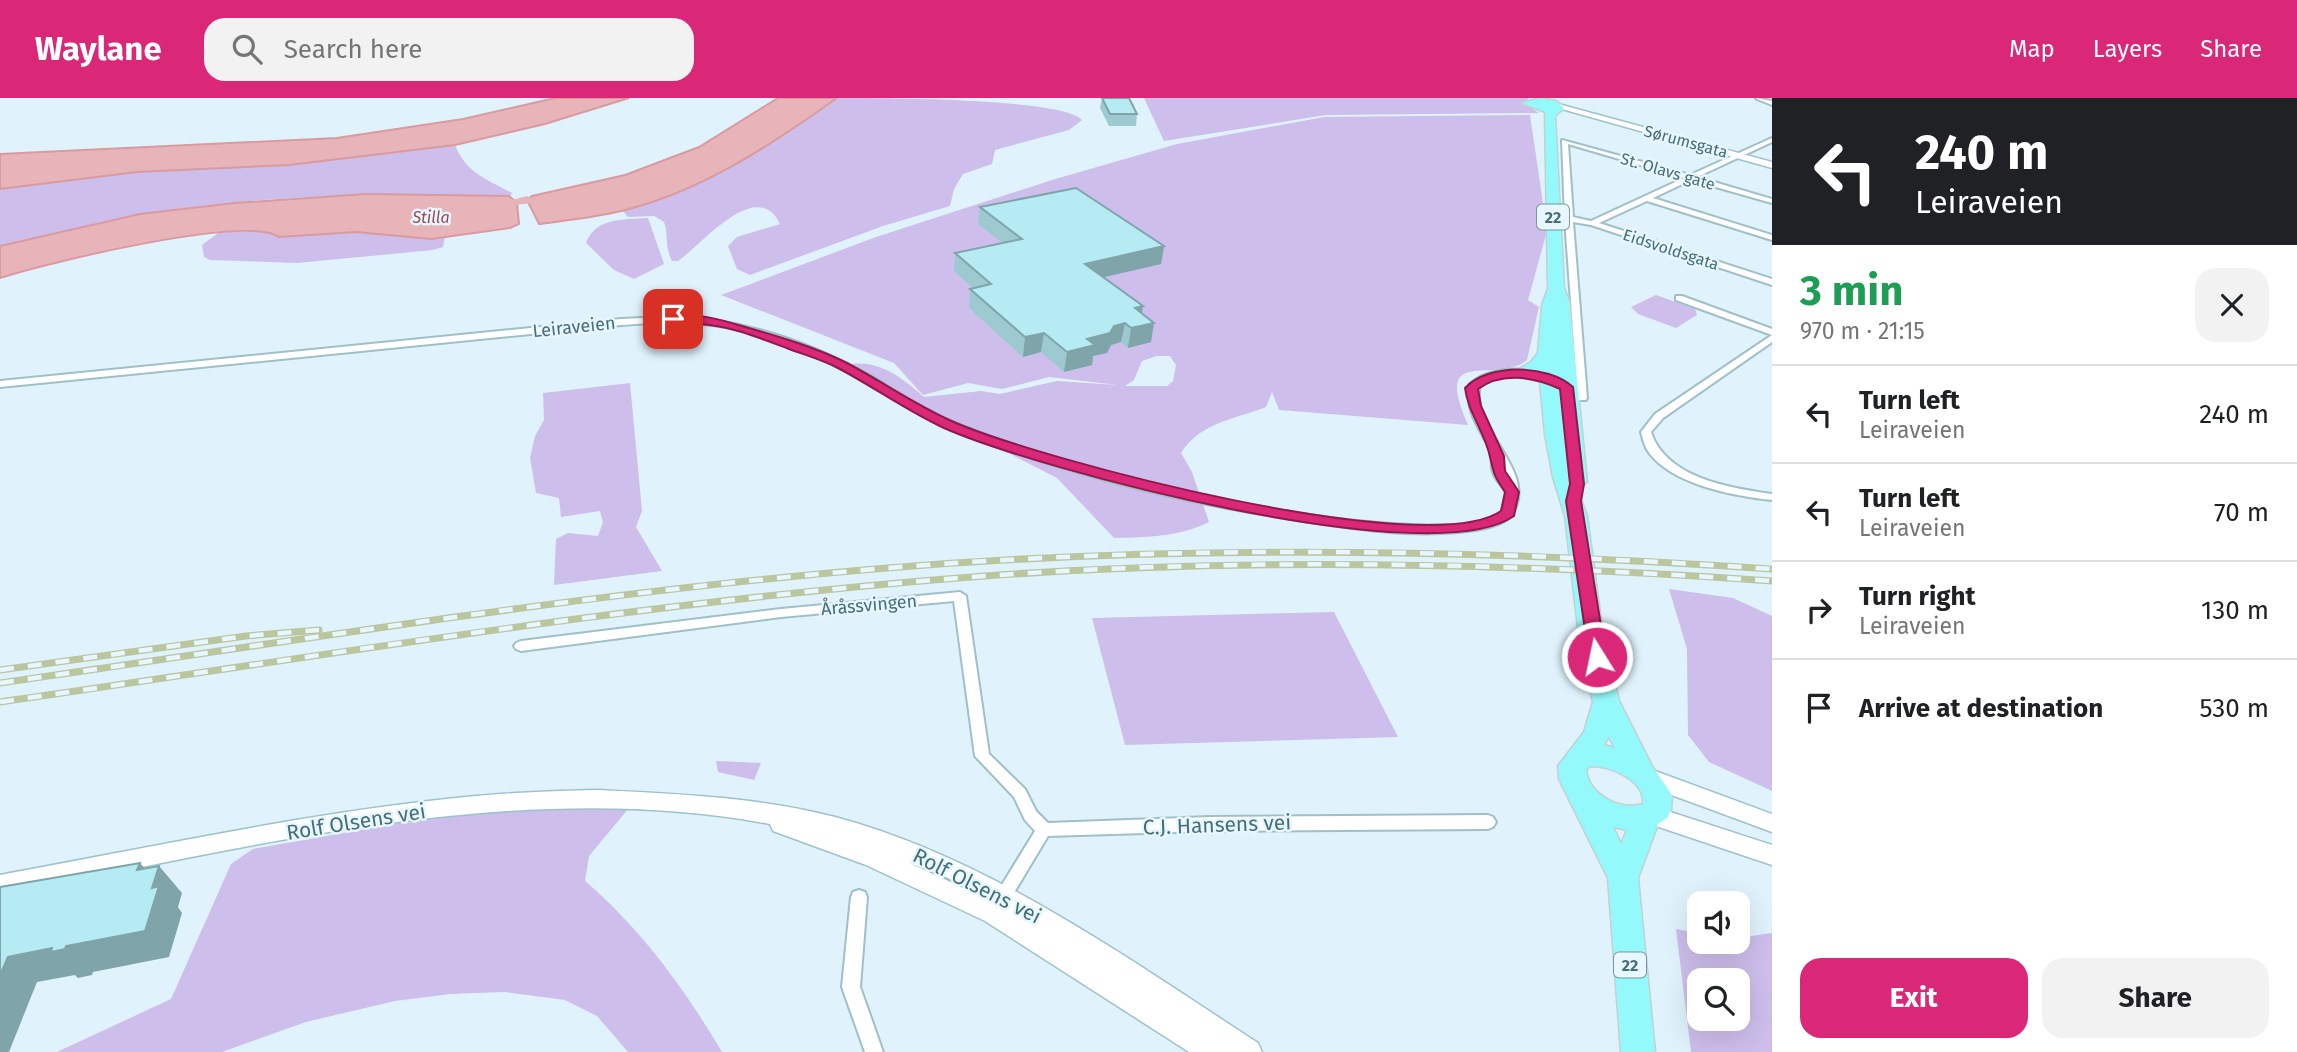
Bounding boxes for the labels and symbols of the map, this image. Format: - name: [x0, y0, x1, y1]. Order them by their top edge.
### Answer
- street label: Sørumsgata: [1642, 121, 1730, 162]
- street label: St. Olavs gate: [1619, 149, 1717, 194]
- road number: 22: [1537, 204, 1569, 230]
- water label: Stilla: [411, 208, 450, 227]
- street label: Eidsvoldsgata: [1620, 225, 1721, 274]
- pin: [643, 289, 703, 349]
- street label: Leiraveien: [531, 312, 617, 342]
- street label: Åråssvingen: [820, 589, 918, 620]
- position arrow: [1560, 620, 1634, 694]
- street label: Rolf Olsens vei: [285, 798, 427, 846]
- street label: C.J. Hansens vei: [1142, 809, 1292, 841]
- street label: Rolf Olsens vei: [908, 842, 1046, 930]
- road number: 22: [1614, 952, 1646, 978]

